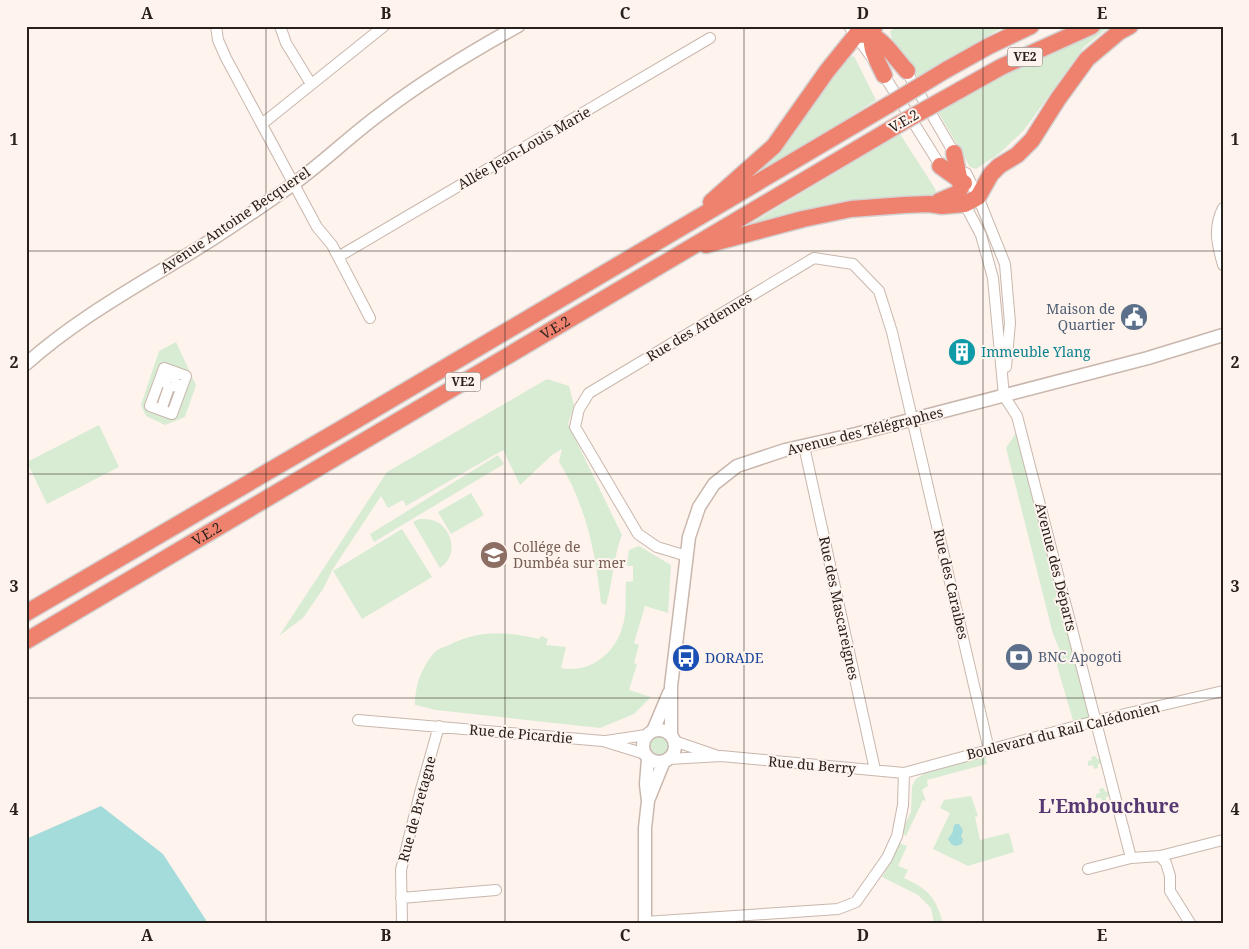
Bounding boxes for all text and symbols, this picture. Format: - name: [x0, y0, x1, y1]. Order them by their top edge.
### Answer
- text: A: [141, 2, 154, 24]
- text: B: [381, 2, 392, 24]
- text: C: [620, 2, 631, 24]
- text: D: [857, 2, 869, 24]
- text: E: [1097, 2, 1107, 24]
- road number: VE2: [1008, 48, 1042, 66]
- street label: Allée Jean-Louis Marie: [454, 102, 594, 193]
- street label: V.E.2: [885, 104, 922, 137]
- text: 1: [9, 128, 19, 150]
- text: 1: [1230, 128, 1240, 150]
- street label: Avenue Antoine Becquerel: [156, 162, 314, 277]
- street label: Rue des Ardennes: [643, 288, 755, 366]
- place label: Maison de Quartier: [1046, 299, 1115, 334]
- public building icon: Maison de Quartier: [1119, 302, 1149, 332]
- street label: V.E.2: [537, 311, 573, 343]
- building icon: Immeuble Ylang: [947, 337, 977, 367]
- place label: Immeuble Ylang: [981, 342, 1091, 361]
- text: 2: [9, 351, 19, 373]
- text: 2: [1230, 351, 1240, 373]
- road number: VE2: [446, 372, 480, 392]
- street label: Avenue des Télégraphes: [785, 402, 945, 459]
- street label: Avenue des Départs: [1031, 501, 1082, 633]
- street label: V.E.2: [188, 517, 225, 550]
- street label: Rue des Caraibes: [930, 527, 973, 641]
- street label: Rue des Mascareignes: [815, 534, 864, 681]
- place label: Collége de Dumbéa sur mer: [513, 537, 626, 572]
- school or university icon: Collége de Dumbéa sur mer: [479, 540, 509, 570]
- text: 3: [9, 575, 19, 597]
- text: 3: [1230, 575, 1240, 597]
- bank icon: BNC Apogoti: [1004, 642, 1034, 672]
- bus stop icon: DORADE: [671, 643, 701, 673]
- place label: BNC Apogoti: [1038, 647, 1122, 666]
- place label: DORADE: [705, 648, 764, 667]
- street label: Boulevard du Rail Calédonien: [964, 697, 1161, 764]
- street label: Rue de Picardie: [469, 720, 574, 747]
- street label: Rue du Berry: [767, 751, 857, 778]
- street label: Rue de Bretagne: [393, 754, 440, 864]
- district label: L'Embouchure: [1039, 793, 1180, 819]
- text: 4: [9, 798, 19, 820]
- text: 4: [1230, 798, 1240, 820]
- text: A: [141, 924, 154, 946]
- text: B: [381, 924, 392, 946]
- text: C: [620, 924, 631, 946]
- text: D: [857, 924, 869, 946]
- text: E: [1097, 924, 1107, 946]

